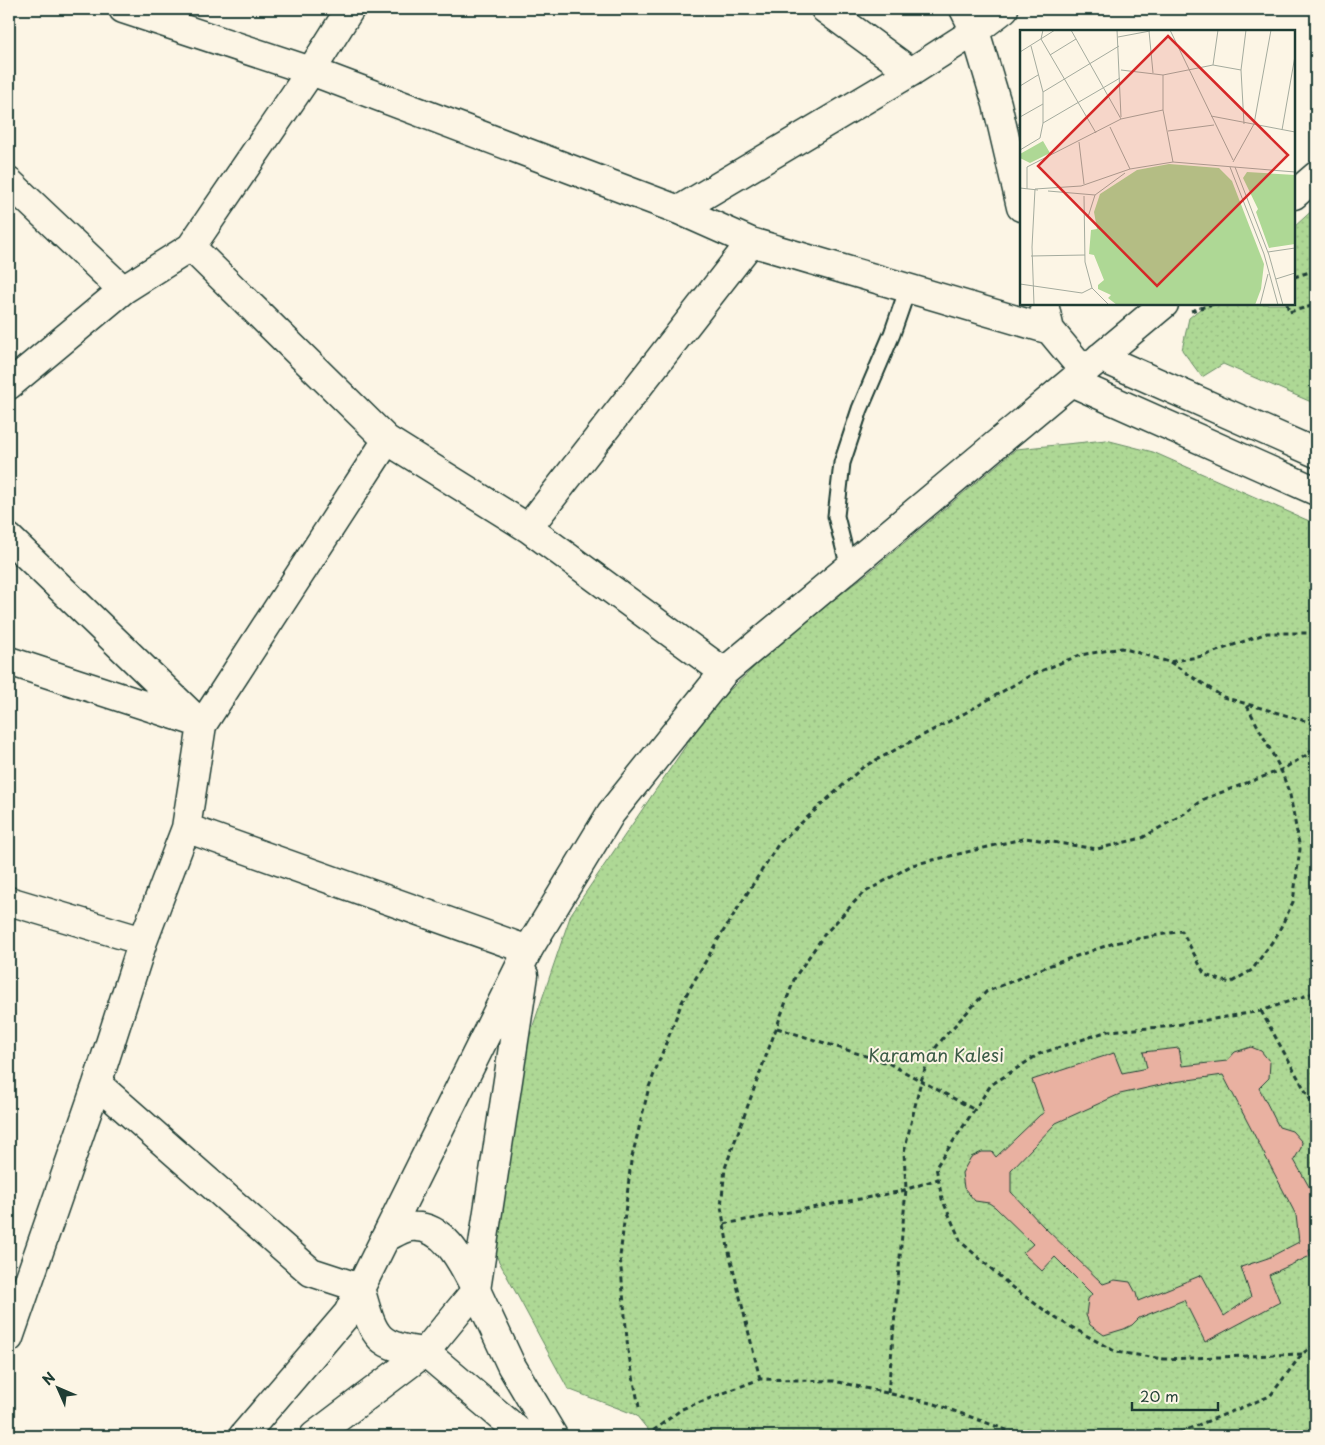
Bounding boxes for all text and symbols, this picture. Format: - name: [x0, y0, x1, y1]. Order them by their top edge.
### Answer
- inset map: [1020, 30, 1295, 305]
- park label: Karaman Kalesi: [868, 1041, 1004, 1068]
- north arrow: [32, 1362, 82, 1412]
- text: N: [37, 1367, 60, 1390]
- scale bar: [1132, 1380, 1219, 1412]
- text: 20 m: [1140, 1384, 1179, 1407]

